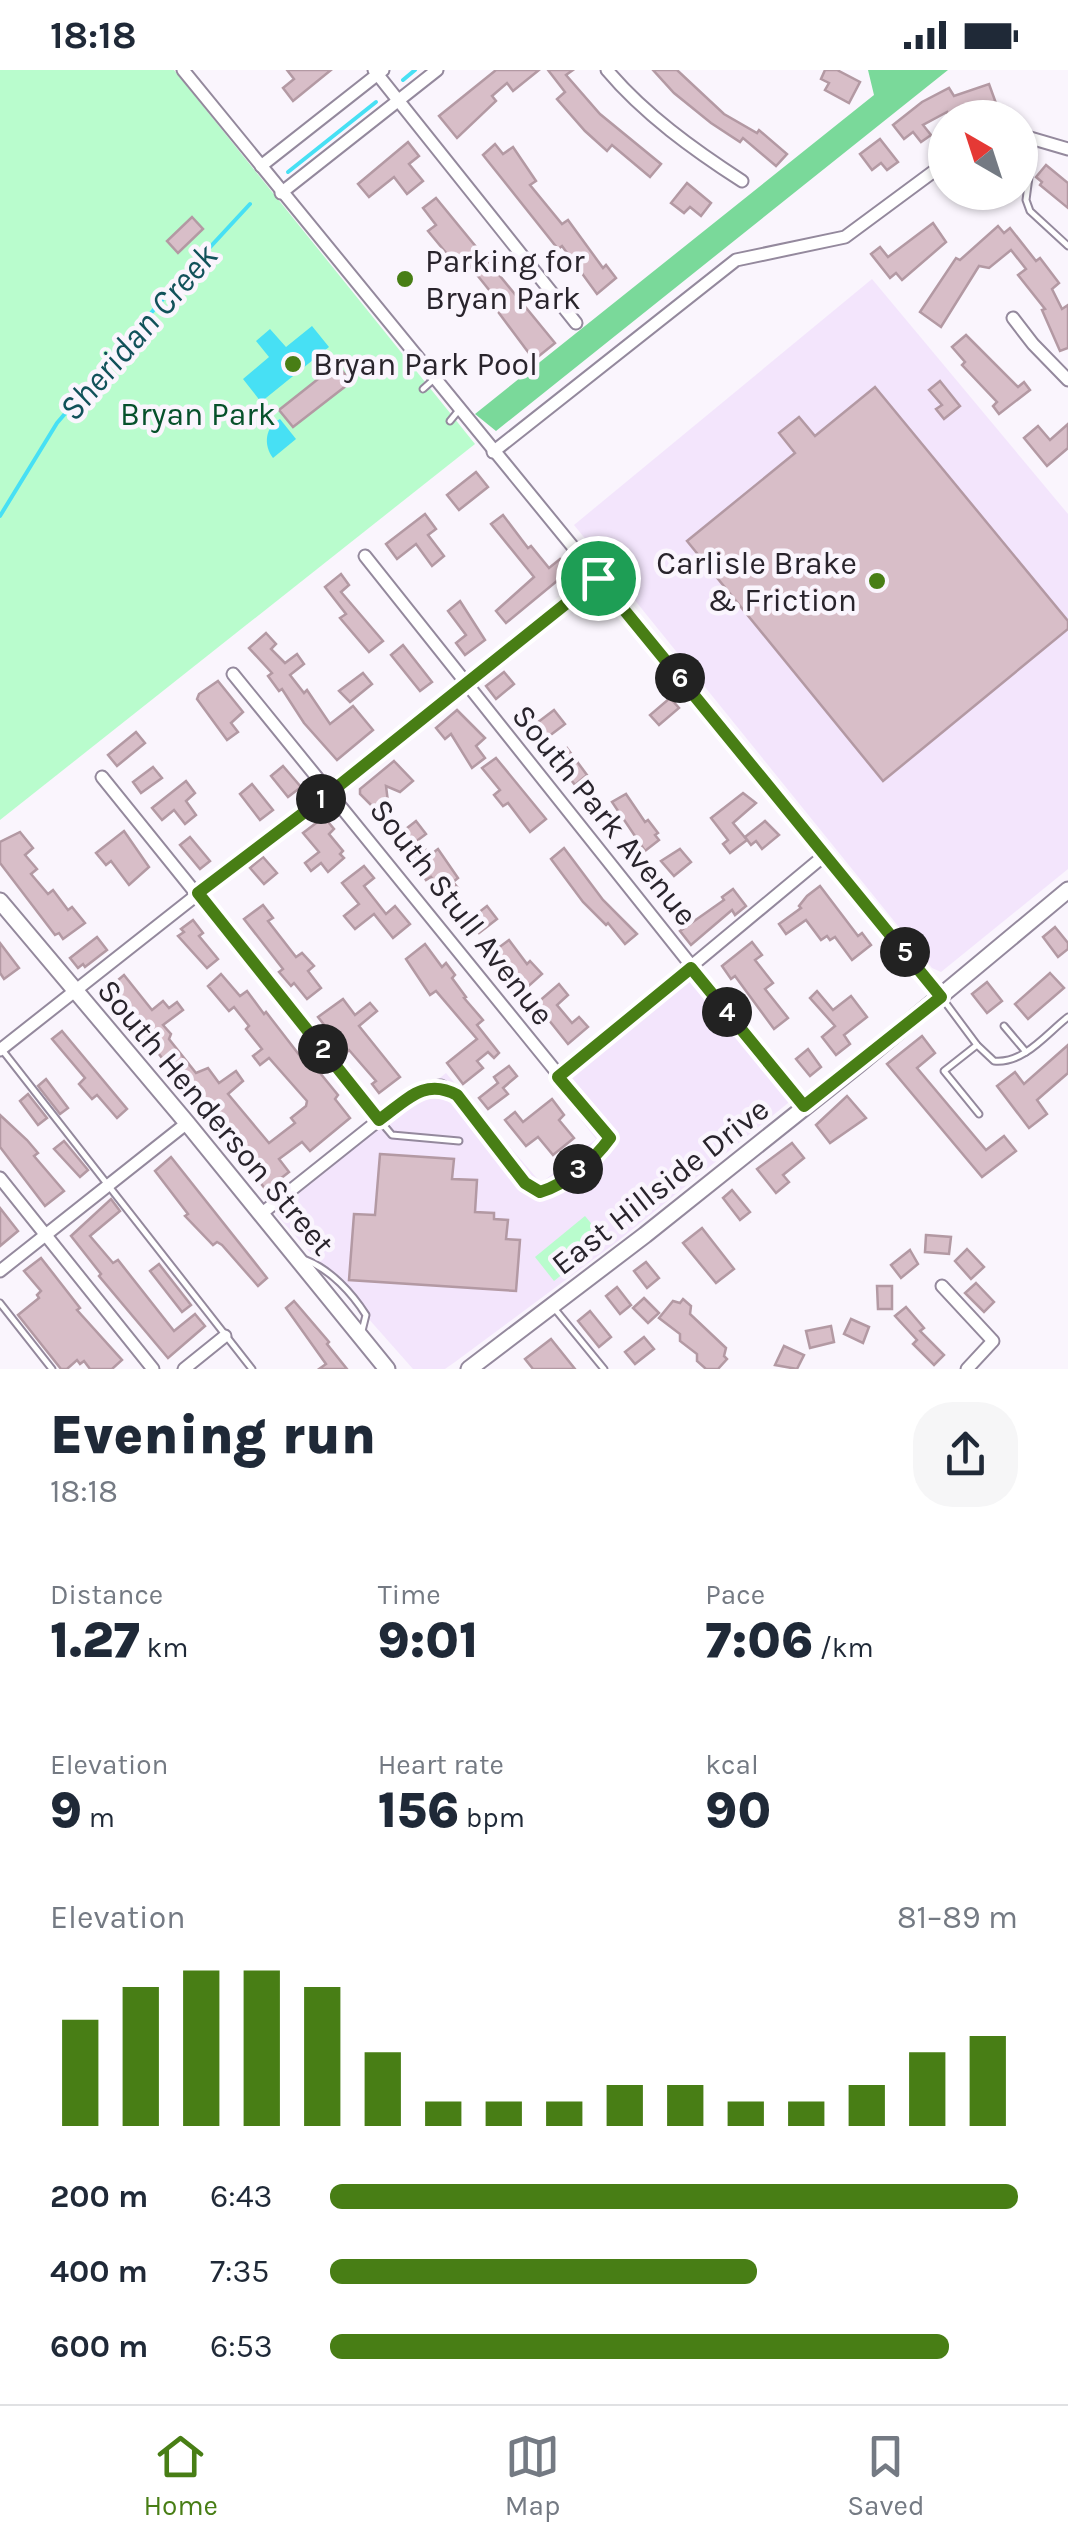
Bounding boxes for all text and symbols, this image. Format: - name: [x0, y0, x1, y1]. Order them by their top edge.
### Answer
- text: 18:18: [50, 13, 136, 58]
- north arrow: [928, 100, 1038, 210]
- map controls: [928, 100, 1038, 210]
- water label: Sheridan Creek: [51, 236, 226, 429]
- place label: Parking for Bryan Park: [425, 243, 585, 317]
- marker: Parking for Bryan Park: [394, 268, 416, 290]
- place label: Bryan Park Pool: [313, 346, 538, 383]
- marker: Bryan Park Pool: [282, 353, 304, 375]
- park label: Bryan Park: [120, 396, 276, 433]
- pin: [556, 536, 641, 621]
- place label: Carlisle Brake & Friction: [656, 545, 857, 619]
- icon: arrive: [571, 551, 626, 606]
- marker: Carlisle Brake & Friction: [866, 570, 888, 592]
- pin: 6: [655, 653, 705, 703]
- text: 6: [672, 661, 689, 694]
- street label: South Park Avenue: [504, 698, 705, 933]
- pin: 1: [296, 774, 346, 824]
- text: 1: [316, 782, 326, 815]
- street label: South Stull Avenue: [362, 792, 561, 1033]
- pin: 5: [880, 927, 930, 977]
- text: 5: [897, 935, 913, 968]
- street label: South Henderson Street: [89, 972, 342, 1263]
- pin: 4: [702, 987, 752, 1037]
- text: 4: [719, 995, 735, 1028]
- pin: 2: [298, 1024, 348, 1074]
- text: 2: [315, 1032, 331, 1065]
- street label: East Hillside Drive: [545, 1090, 776, 1283]
- pin: 3: [553, 1144, 603, 1194]
- text: 3: [569, 1152, 587, 1185]
- button: share: [913, 1402, 1018, 1507]
- text: Evening run: [50, 1403, 376, 1467]
- text: 18:18: [50, 1473, 118, 1510]
- text: Distance: [50, 1578, 163, 1611]
- text: Time: [378, 1578, 441, 1611]
- text: Pace: [705, 1578, 765, 1611]
- text: 1.27: [50, 1611, 140, 1670]
- text: 9:01: [378, 1611, 478, 1670]
- text: 7:06: [705, 1611, 813, 1670]
- text: km: [140, 1631, 188, 1664]
- text: /km: [813, 1631, 874, 1664]
- text: Elevation: [50, 1748, 169, 1781]
- text: Heart rate: [378, 1748, 504, 1781]
- text: kcal: [705, 1748, 759, 1781]
- text: 9: [50, 1781, 82, 1840]
- text: 156: [378, 1781, 459, 1840]
- text: 90: [705, 1781, 771, 1840]
- text: m: [82, 1801, 115, 1834]
- text: bpm: [459, 1801, 525, 1834]
- text: Elevation: [50, 1899, 185, 1936]
- text: 81–89 m: [897, 1899, 1018, 1936]
- text: 200 m: [50, 2178, 148, 2215]
- text: 6:43: [210, 2178, 272, 2215]
- text: 400 m: [50, 2253, 148, 2290]
- text: 7:35: [210, 2253, 269, 2290]
- text: 600 m: [50, 2328, 148, 2365]
- text: 6:53: [210, 2328, 273, 2365]
- tab: Home: [143, 2429, 218, 2522]
- tab: Map: [505, 2429, 560, 2522]
- tab: Saved: [847, 2429, 925, 2522]

